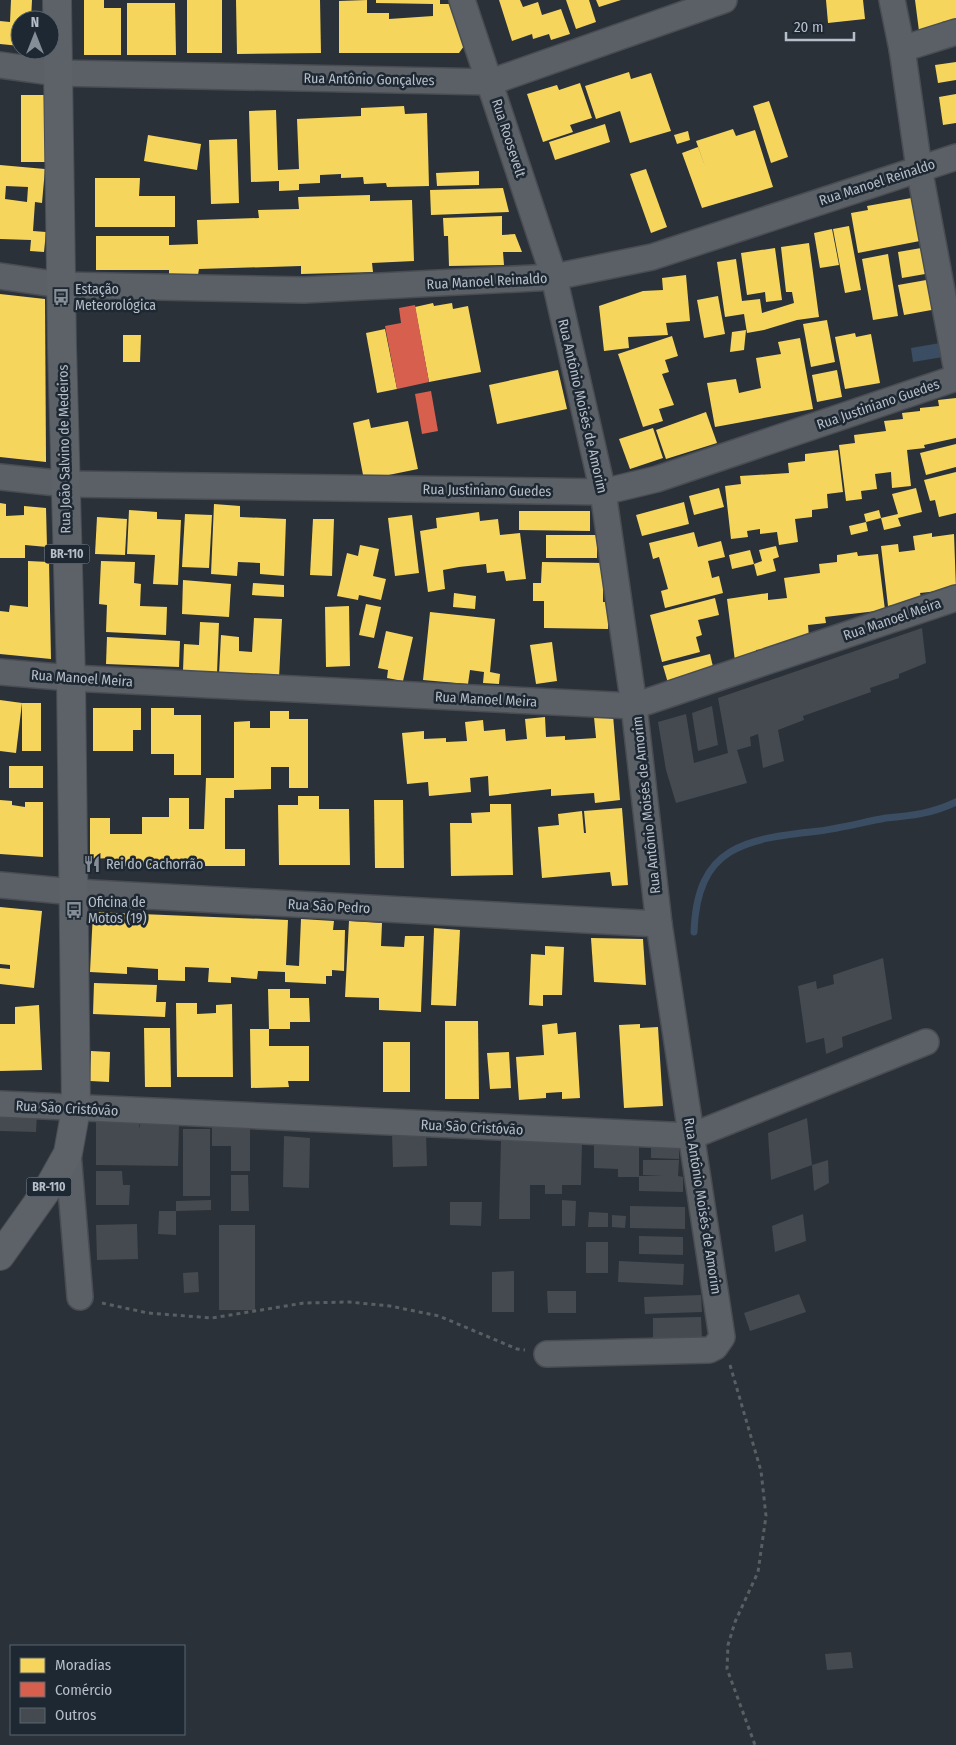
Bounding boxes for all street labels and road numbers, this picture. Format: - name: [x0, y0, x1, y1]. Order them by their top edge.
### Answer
- street label: Rua Antônio Gonçalves: [303, 70, 435, 89]
- street label: Rua Roosevelt: [488, 97, 529, 180]
- street label: Rua Manoel Reinaldo: [817, 156, 937, 209]
- street label: Rua Manoel Reinaldo: [426, 270, 548, 293]
- street label: Rua Antônio Moisés de Amorim: [554, 317, 611, 495]
- street label: Rua João Salvino de Medeiros: [55, 364, 74, 534]
- street label: Rua Justiniano Guedes: [815, 375, 942, 433]
- street label: Rua Justiniano Guedes: [422, 481, 552, 500]
- road number: BR-110: [44, 544, 90, 564]
- street label: Rua Manoel Meira: [841, 595, 943, 644]
- street label: Rua Manoel Meira: [30, 666, 134, 691]
- street label: Rua Manoel Meira: [434, 688, 538, 711]
- street label: Rua Antônio Moisés de Amorim: [629, 715, 664, 895]
- street label: Rua São Pedro: [287, 896, 371, 917]
- street label: Rua São Cristóvão: [15, 1097, 119, 1120]
- street label: Rua São Cristóvão: [420, 1116, 524, 1139]
- street label: Rua Antônio Moisés de Amorim: [680, 1117, 725, 1296]
- road number: BR-110: [27, 1178, 72, 1196]

